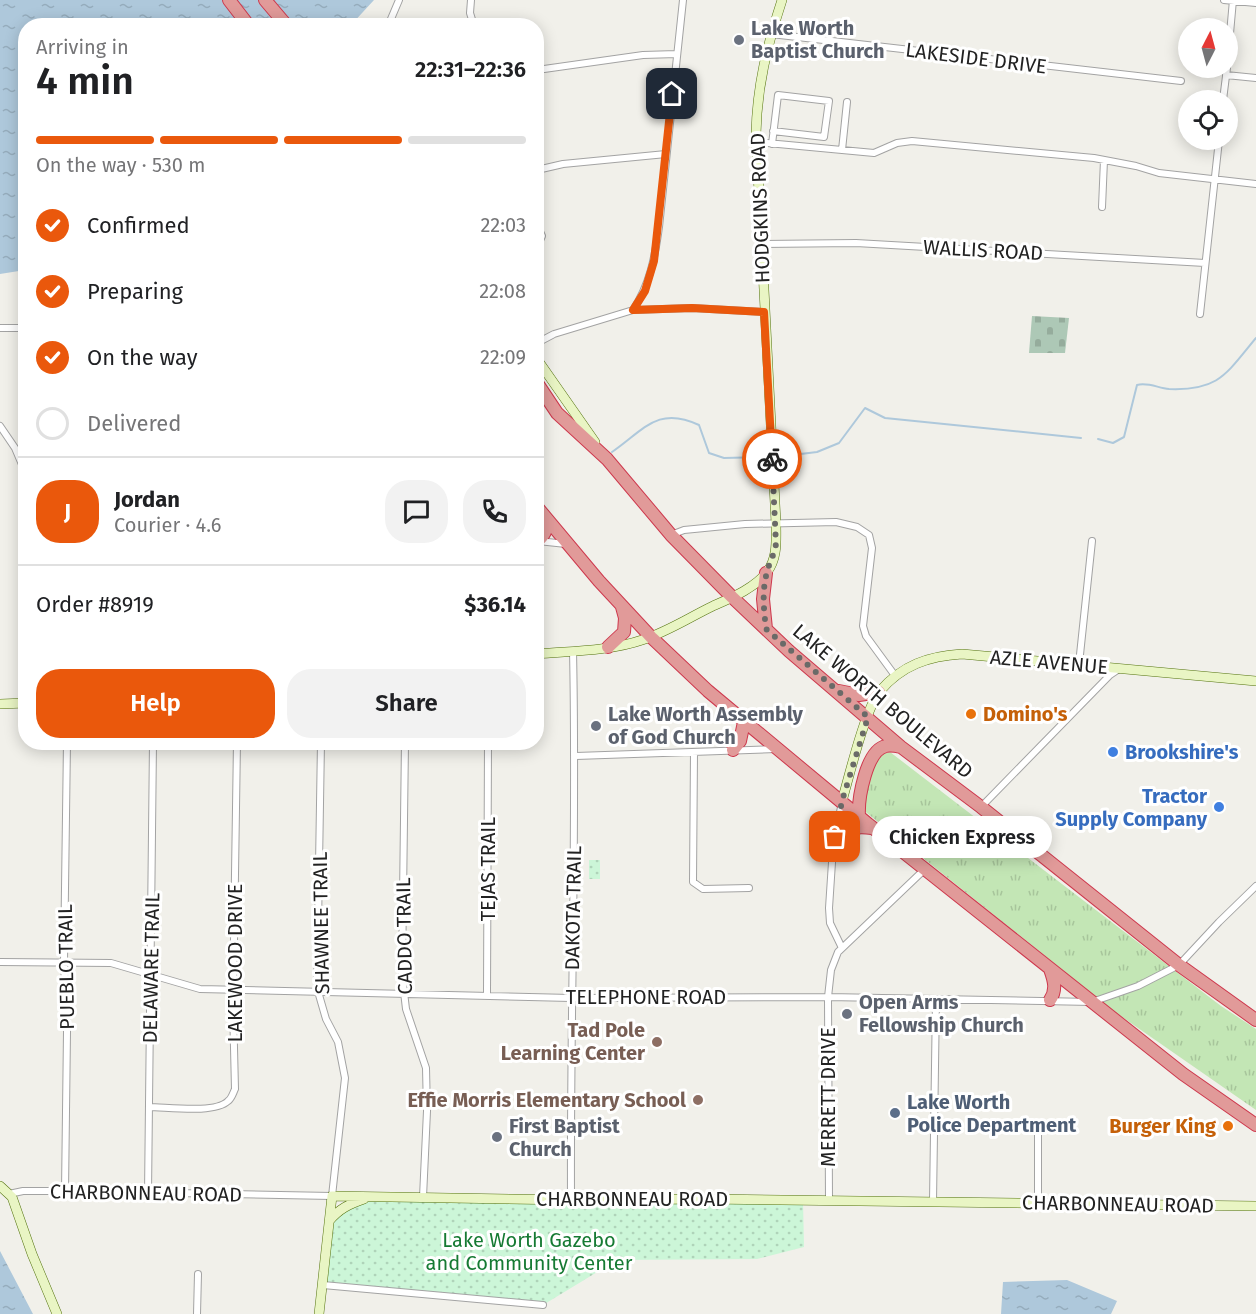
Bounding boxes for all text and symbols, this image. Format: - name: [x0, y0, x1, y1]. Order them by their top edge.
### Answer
- place label: Lake Worth Baptist Church: [751, 16, 885, 63]
- north arrow: [1178, 18, 1238, 78]
- map controls: [1178, 18, 1238, 150]
- marker: Lake Worth Baptist Church: [732, 33, 746, 47]
- text: Arriving in: [36, 35, 129, 59]
- street label: LAKESIDE DRIVE: [904, 37, 1048, 79]
- text: 22:31–22:36: [415, 56, 526, 83]
- text: 4 min: [36, 58, 134, 104]
- pin: [646, 68, 697, 119]
- icon: home: [655, 77, 688, 110]
- button: locate: [1178, 90, 1238, 150]
- street label: HODGKINS ROAD: [745, 132, 775, 284]
- text: On the way · 530 m: [36, 153, 205, 177]
- icon: check: [36, 209, 69, 242]
- text: Confirmed: [87, 212, 190, 239]
- text: 22:03: [480, 213, 526, 237]
- street label: WALLIS ROAD: [923, 235, 1043, 265]
- icon: check: [36, 275, 69, 308]
- text: Preparing: [87, 278, 183, 305]
- text: 22:08: [479, 279, 526, 303]
- icon: check: [36, 341, 69, 374]
- text: On the way: [87, 344, 198, 371]
- text: 22:09: [480, 345, 526, 369]
- text: Delivered: [87, 410, 182, 437]
- courier: [742, 429, 802, 489]
- icon: bike: [756, 443, 789, 476]
- button: chat: [385, 480, 448, 543]
- button: phone: [463, 480, 526, 543]
- text: Jordan: [114, 486, 180, 513]
- text: J: [64, 498, 71, 525]
- text: Courier · 4.6: [114, 513, 221, 537]
- text: Order #8919: [36, 591, 154, 618]
- text: $36.14: [464, 591, 526, 618]
- street label: LAKE WORTH BOULEVARD: [788, 619, 978, 783]
- street label: AZLE AVENUE: [989, 645, 1109, 679]
- button: Help: [36, 669, 275, 738]
- button: Share: [287, 669, 526, 738]
- place label: Lake Worth Assembly of God Church: [608, 702, 804, 749]
- place label: Domino's: [983, 702, 1068, 726]
- marker: Domino's: [964, 707, 978, 721]
- marker: Lake Worth Assembly of God Church: [589, 719, 603, 733]
- place label: Brookshire's: [1125, 740, 1239, 764]
- marker: Brookshire's: [1106, 745, 1120, 759]
- place label: Tractor Supply Company: [1055, 784, 1208, 831]
- marker: Tractor Supply Company: [1212, 800, 1226, 814]
- pin: [809, 811, 860, 862]
- callout: Chicken Express: [871, 816, 1051, 858]
- street label: TEJAS TRAIL: [476, 817, 500, 921]
- icon: bag: [818, 820, 851, 853]
- text: Chicken Express: [889, 825, 1035, 849]
- street label: DAKOTA TRAIL: [560, 845, 586, 971]
- street label: SHAWNEE TRAIL: [308, 851, 334, 995]
- street label: CADDO TRAIL: [391, 877, 417, 995]
- street label: LAKEWOOD DRIVE: [223, 884, 247, 1042]
- street label: DELAWARE TRAIL: [138, 892, 164, 1044]
- street label: PUEBLO TRAIL: [53, 904, 79, 1030]
- street label: TELEPHONE ROAD: [566, 985, 726, 1009]
- place label: Open Arms Fellowship Church: [859, 990, 1024, 1037]
- marker: Open Arms Fellowship Church: [840, 1007, 854, 1021]
- place label: Tad Pole Learning Center: [501, 1018, 646, 1065]
- street label: MERRETT DRIVE: [816, 1027, 840, 1167]
- marker: Tad Pole Learning Center: [650, 1035, 664, 1049]
- place label: Effie Morris Elementary School: [407, 1088, 686, 1112]
- place label: Lake Worth Police Department: [907, 1090, 1077, 1137]
- marker: Effie Morris Elementary School: [691, 1093, 705, 1107]
- marker: Lake Worth Police Department: [888, 1106, 902, 1120]
- place label: First Baptist Church: [509, 1114, 620, 1161]
- place label: Burger King: [1109, 1114, 1217, 1138]
- marker: Burger King: [1221, 1119, 1235, 1133]
- marker: First Baptist Church: [490, 1130, 504, 1144]
- street label: CHARBONNEAU ROAD: [50, 1179, 242, 1207]
- street label: CHARBONNEAU ROAD: [536, 1187, 728, 1211]
- street label: CHARBONNEAU ROAD: [1022, 1190, 1214, 1218]
- park label: Lake Worth Gazebo and Community Center: [426, 1228, 633, 1275]

